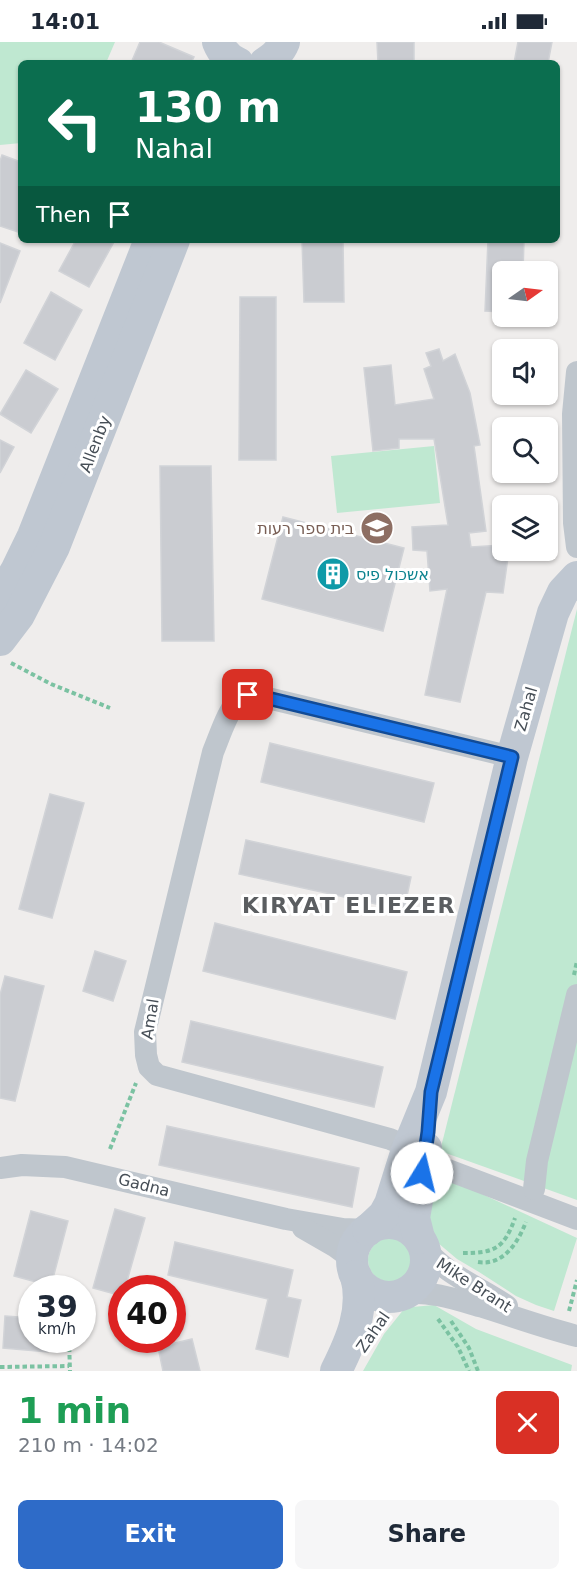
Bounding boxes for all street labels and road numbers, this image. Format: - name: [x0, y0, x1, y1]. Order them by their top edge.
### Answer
- street label: Allenby: [75, 413, 115, 475]
- street label: Zahal: [511, 685, 541, 733]
- street label: Amal: [137, 997, 163, 1041]
- street label: Gadna: [116, 1169, 172, 1201]
- street label: Mike Brant: [433, 1254, 515, 1316]
- street label: Zahal: [352, 1308, 394, 1356]

